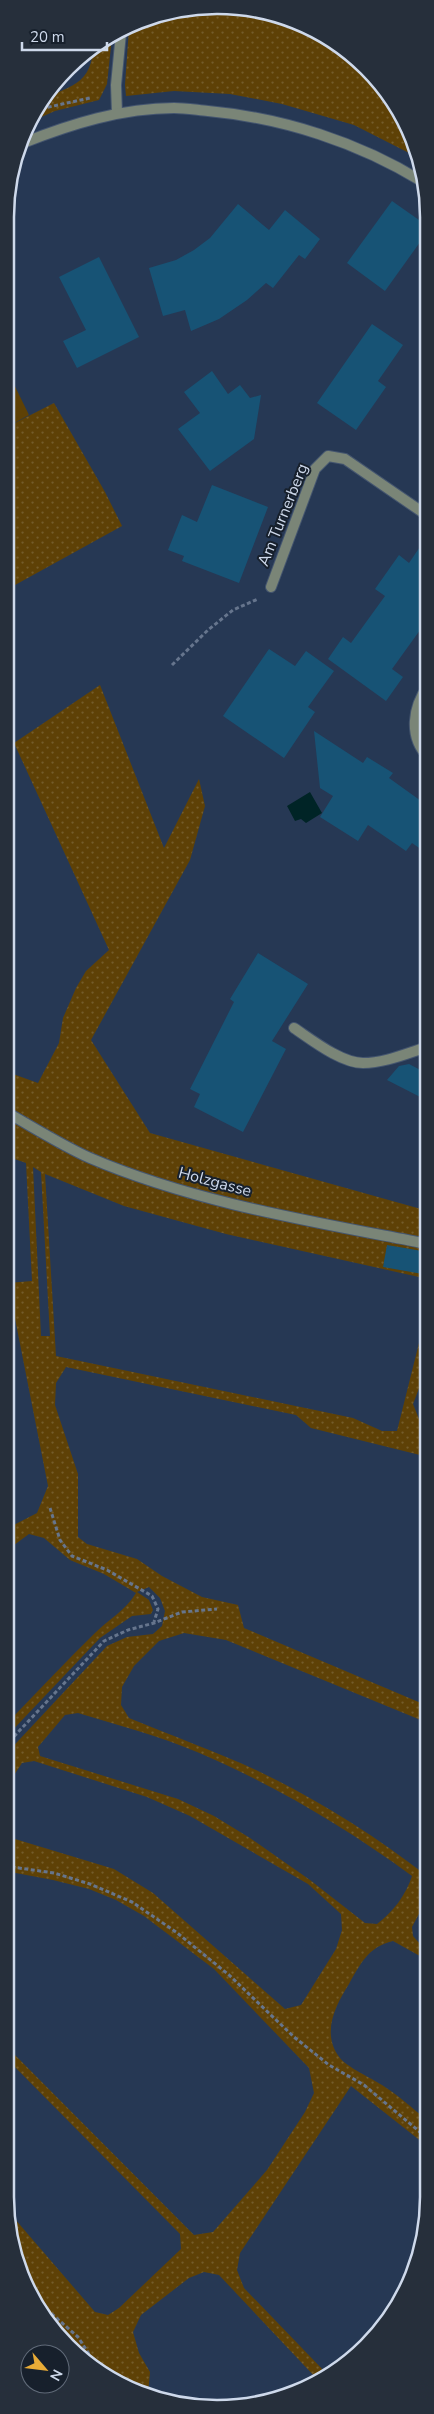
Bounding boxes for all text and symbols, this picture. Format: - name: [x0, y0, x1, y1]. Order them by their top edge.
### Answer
- scale bar: [22, 20, 108, 52]
- text: 20 m: [30, 27, 65, 47]
- street label: Am Turnerberg: [252, 460, 314, 570]
- street label: Holzgasse: [176, 1162, 254, 1202]
- north arrow: [20, 2344, 70, 2394]
- text: N: [45, 2366, 67, 2384]

